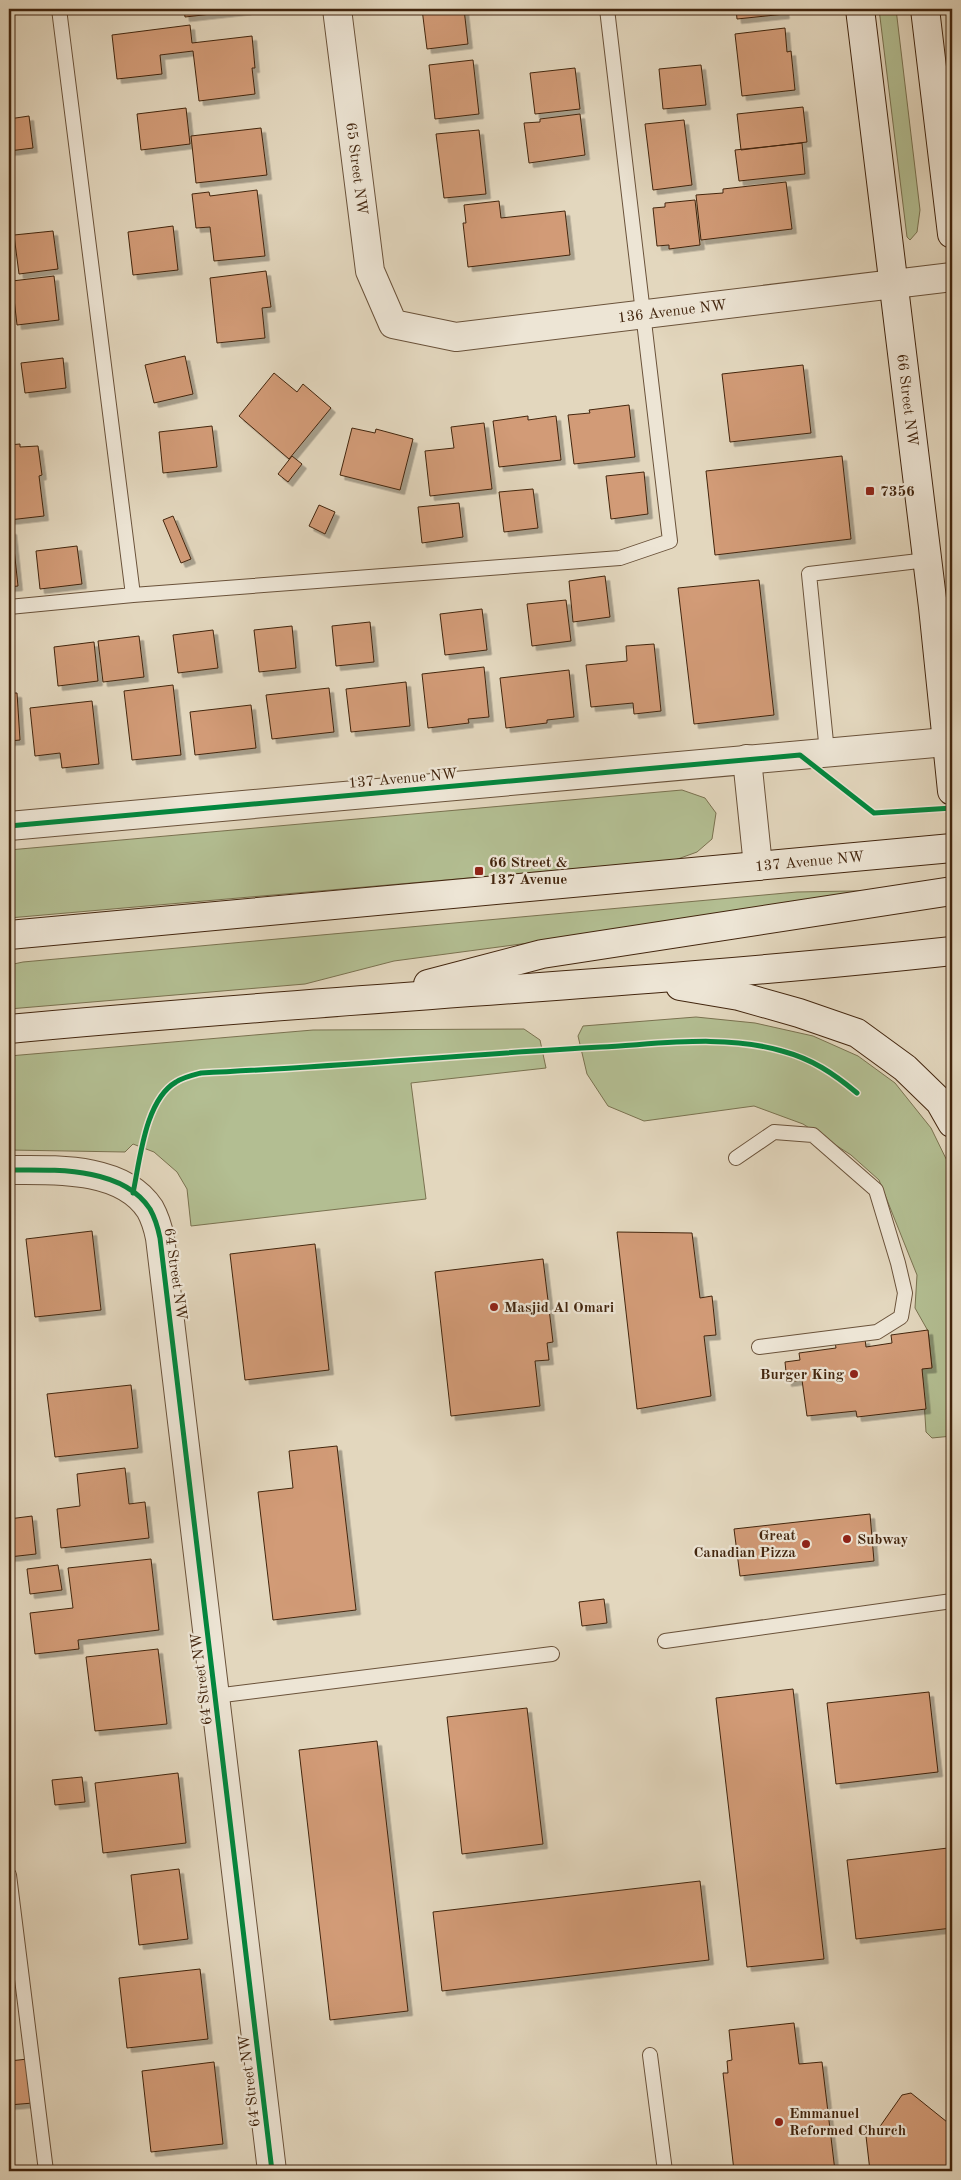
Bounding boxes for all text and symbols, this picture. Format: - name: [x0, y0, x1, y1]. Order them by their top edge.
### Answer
- street label: 65 Street NW: [342, 122, 369, 216]
- street label: 136 Avenue NW: [617, 298, 728, 326]
- street label: 66 Street NW: [893, 353, 919, 447]
- marker: 7356: [864, 485, 876, 497]
- place label: 7356: [880, 485, 915, 500]
- street label: 137 Avenue NW: [348, 767, 458, 792]
- street label: 137 Avenue NW: [754, 850, 865, 875]
- place label: 66 Street & 137 Avenue: [489, 856, 568, 888]
- marker: 66 Street & 137 Avenue: [473, 865, 485, 877]
- street label: 64 Street NW: [161, 1227, 188, 1321]
- marker: Masjid Al Omari: [488, 1301, 500, 1313]
- place label: Masjid Al Omari: [504, 1301, 614, 1316]
- place label: Burger King: [760, 1368, 845, 1383]
- marker: Burger King: [848, 1368, 860, 1380]
- place label: Great Canadian Pizza: [693, 1529, 797, 1561]
- marker: Subway: [841, 1533, 853, 1545]
- place label: Subway: [857, 1533, 908, 1548]
- marker: Great Canadian Pizza: [800, 1538, 812, 1550]
- street label: 64 Street NW: [189, 1632, 216, 1726]
- street label: 64 Street NW: [237, 2034, 264, 2128]
- place label: Emmanuel Reformed Church: [789, 2107, 906, 2139]
- marker: Emmanuel Reformed Church: [773, 2116, 785, 2128]

